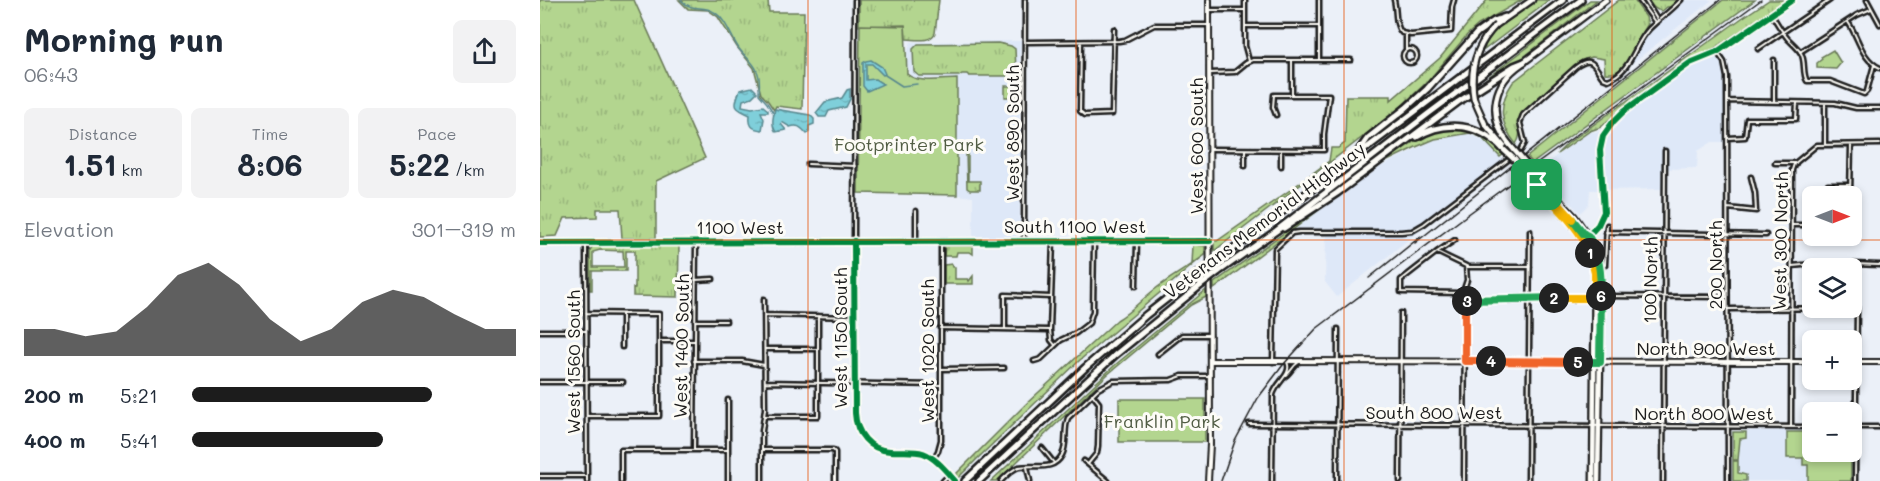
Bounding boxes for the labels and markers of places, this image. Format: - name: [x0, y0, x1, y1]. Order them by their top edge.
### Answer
- pin: [1511, 159, 1562, 210]
- pin: 1: [1575, 238, 1605, 268]
- pin: 6: [1586, 281, 1616, 311]
- pin: 2: [1539, 283, 1569, 313]
- pin: 3: [1452, 286, 1482, 316]
- pin: 4: [1476, 346, 1506, 376]
- pin: 5: [1563, 347, 1593, 377]

